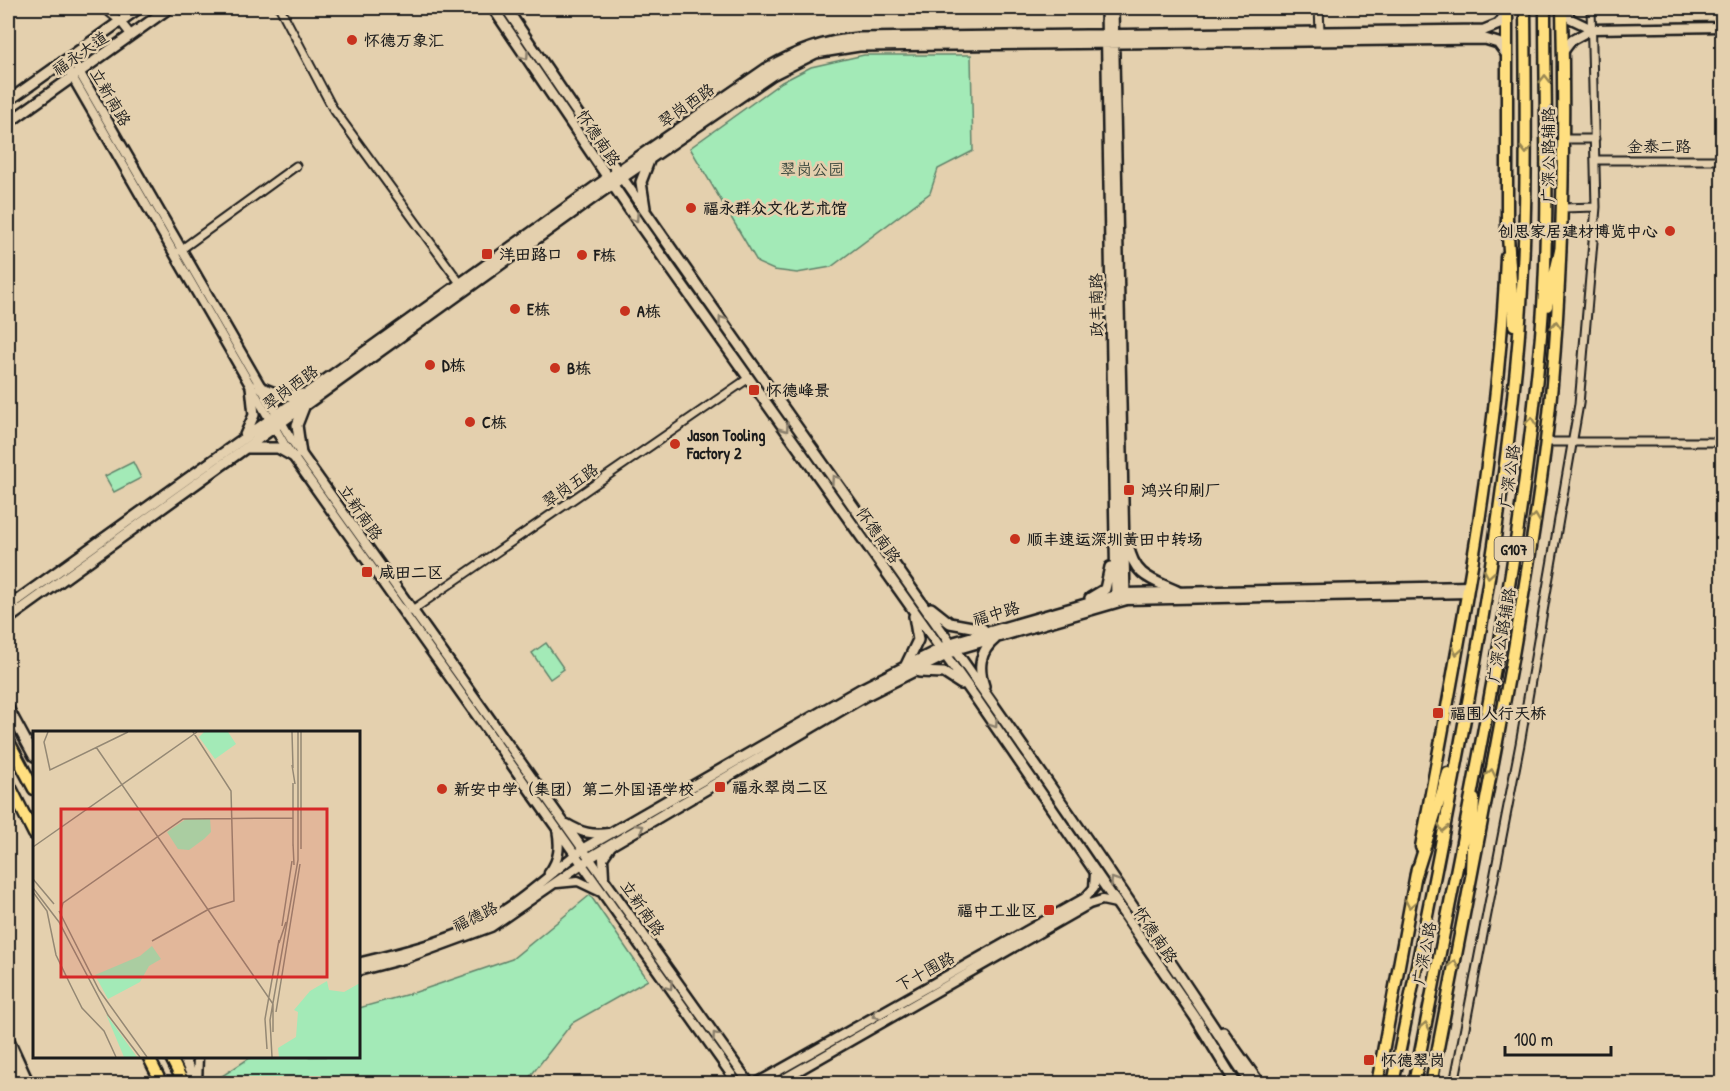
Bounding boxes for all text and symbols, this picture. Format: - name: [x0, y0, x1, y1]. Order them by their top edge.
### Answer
- street label: 福永大道: [47, 26, 113, 80]
- place label: 怀德万象汇: [364, 29, 444, 51]
- marker: 怀德万象汇: [345, 33, 359, 47]
- one-way arrow: [518, 50, 530, 60]
- street label: 立新南路: [85, 64, 137, 130]
- one-way arrow: [1539, 75, 1551, 84]
- street label: 翠岗西路: [653, 78, 719, 132]
- street label: 怀德南路: [572, 105, 626, 171]
- street label: 广深公路辅路: [1537, 107, 1559, 203]
- street label: 金泰二路: [1627, 135, 1691, 157]
- one-way arrow: [1520, 145, 1532, 154]
- park label: 翠岗公园: [780, 158, 844, 180]
- place label: 福永群众文化艺术馆: [703, 197, 847, 219]
- marker: 福永群众文化艺术馆: [684, 201, 698, 215]
- one-way arrow: [628, 211, 639, 222]
- place label: 创思家居建材博览中心: [1498, 220, 1658, 242]
- marker: 创思家居建材博览中心: [1663, 224, 1677, 238]
- place label: 洋田路口: [499, 243, 563, 265]
- place label: F栋: [593, 244, 616, 266]
- marker: 洋田路口: [480, 247, 494, 261]
- marker: F栋: [575, 248, 589, 262]
- street label: 政丰南路: [1084, 273, 1108, 337]
- place label: E栋: [527, 298, 550, 320]
- place label: A栋: [637, 300, 661, 322]
- marker: E栋: [508, 302, 522, 316]
- marker: A栋: [618, 304, 632, 318]
- one-way arrow: [718, 316, 729, 327]
- one-way arrow: [1550, 320, 1563, 329]
- place label: D栋: [442, 354, 466, 376]
- place label: B栋: [567, 357, 591, 379]
- marker: D栋: [423, 358, 437, 372]
- street label: 翠岗西路: [258, 359, 322, 415]
- marker: B栋: [548, 361, 562, 375]
- place label: 怀德峰景: [766, 379, 830, 401]
- marker: 怀德峰景: [747, 383, 761, 397]
- place label: C栋: [482, 411, 507, 433]
- marker: C栋: [463, 415, 477, 429]
- one-way arrow: [1525, 416, 1537, 425]
- one-way arrow: [778, 421, 789, 432]
- place label: Jason Tooling Factory 2: [686, 424, 765, 465]
- marker: Jason Tooling Factory 2: [668, 437, 682, 451]
- street label: 广深公路: [1494, 443, 1524, 509]
- street label: 翠岗五路: [537, 458, 603, 512]
- one-way arrow: [831, 475, 842, 486]
- street label: 立新南路: [334, 479, 388, 545]
- place label: 鸿兴印刷厂: [1141, 479, 1221, 501]
- marker: 鸿兴印刷厂: [1122, 483, 1136, 497]
- street label: 怀德南路: [852, 502, 906, 568]
- one-way arrow: [1528, 514, 1540, 523]
- place label: 顺丰速运深圳黄田中转场: [1027, 528, 1203, 550]
- marker: 顺丰速运深圳黄田中转场: [1008, 532, 1022, 546]
- road number: G107: [1494, 537, 1534, 561]
- place label: 咸田二区: [379, 561, 443, 583]
- marker: 咸田二区: [360, 565, 374, 579]
- one-way arrow: [1483, 568, 1496, 578]
- street label: 广深公路辅路: [1482, 586, 1520, 684]
- street label: 福中路: [970, 596, 1022, 630]
- one-way arrow: [1452, 646, 1464, 655]
- place label: 福围人行天桥: [1450, 702, 1546, 724]
- marker: 福围人行天桥: [1431, 706, 1445, 720]
- one-way arrow: [987, 718, 998, 729]
- inset map: [33, 731, 360, 1058]
- one-way arrow: [1484, 768, 1497, 778]
- place label: 福永翠岗二区: [732, 776, 828, 798]
- place label: 新安中学（集团）第二外国语学校: [454, 778, 694, 800]
- marker: 福永翠岗二区: [713, 780, 727, 794]
- marker: 新安中学（集团）第二外国语学校: [435, 782, 449, 796]
- one-way arrow: [1437, 822, 1450, 832]
- one-way arrow: [634, 824, 644, 836]
- street label: 立新南路: [616, 875, 670, 941]
- one-way arrow: [1110, 876, 1121, 887]
- street label: 福德路: [449, 896, 501, 936]
- place label: 福中工业区: [957, 899, 1037, 921]
- one-way arrow: [1404, 899, 1417, 909]
- street label: 怀德南路: [1129, 902, 1183, 968]
- marker: 福中工业区: [1042, 903, 1056, 917]
- street label: 广深公路: [1407, 919, 1441, 987]
- street label: 下十围路: [892, 946, 958, 996]
- one-way arrow: [1447, 959, 1460, 969]
- one-way arrow: [662, 979, 673, 990]
- one-way arrow: [872, 1008, 882, 1019]
- scale bar: [1505, 1019, 1612, 1057]
- one-way arrow: [1418, 1021, 1431, 1031]
- text: 100 m: [1514, 1027, 1553, 1052]
- one-way arrow: [712, 1031, 723, 1042]
- place label: 怀德翠岗: [1381, 1049, 1445, 1071]
- marker: 怀德翠岗: [1362, 1053, 1376, 1067]

